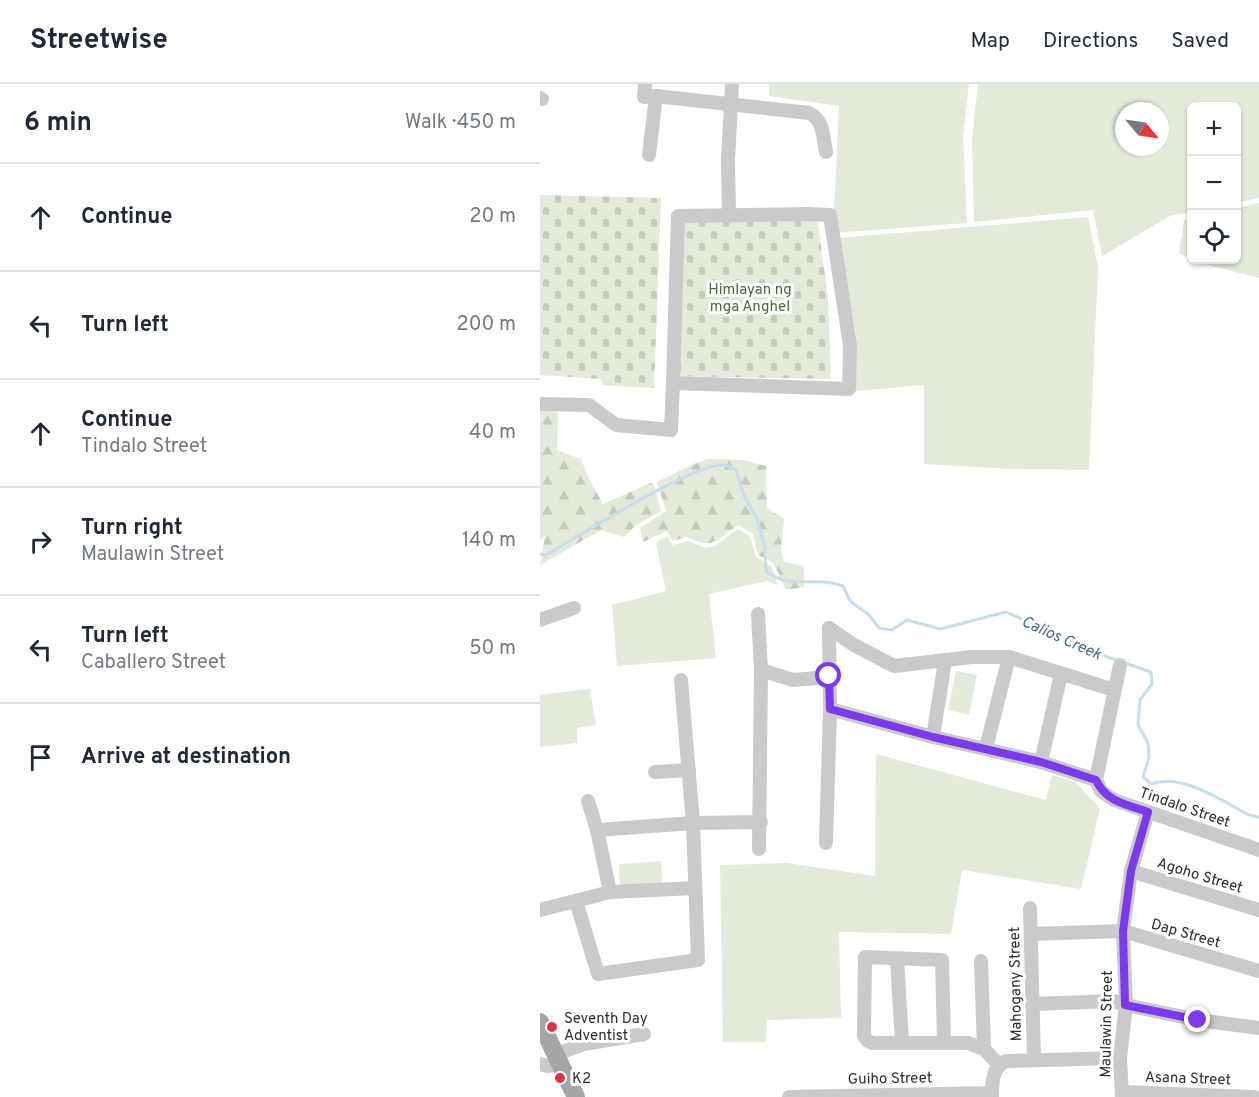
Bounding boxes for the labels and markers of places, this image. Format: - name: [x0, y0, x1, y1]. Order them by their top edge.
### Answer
- place label: Seventh Day Adventist: [564, 1010, 648, 1046]
- marker: Seventh Day Adventist: [545, 1020, 559, 1034]
- place label: K2: [572, 1070, 591, 1089]
- marker: K2: [553, 1071, 567, 1085]

